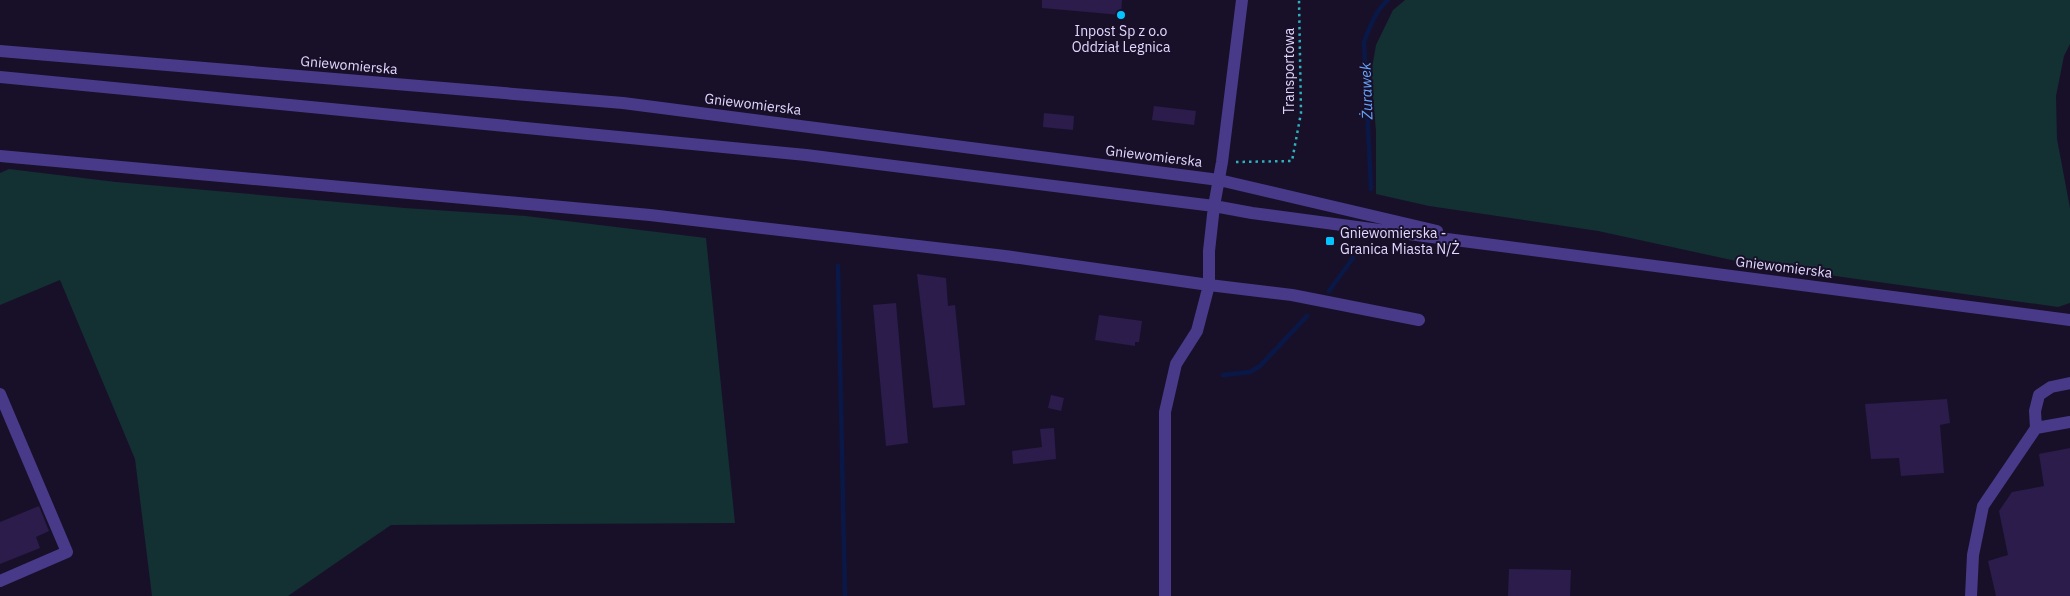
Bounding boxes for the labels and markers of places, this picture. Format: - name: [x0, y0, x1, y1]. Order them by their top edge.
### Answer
- marker: Inpost Sp z o.o Oddział Legnica: [1115, 9, 1127, 21]
- place label: Inpost Sp z o.o Oddział Legnica: [1072, 22, 1171, 56]
- place label: Gniewomierska - Granica Miasta N/Ż: [1340, 224, 1460, 258]
- marker: Gniewomierska - Granica Miasta N/Ż: [1324, 235, 1336, 247]

